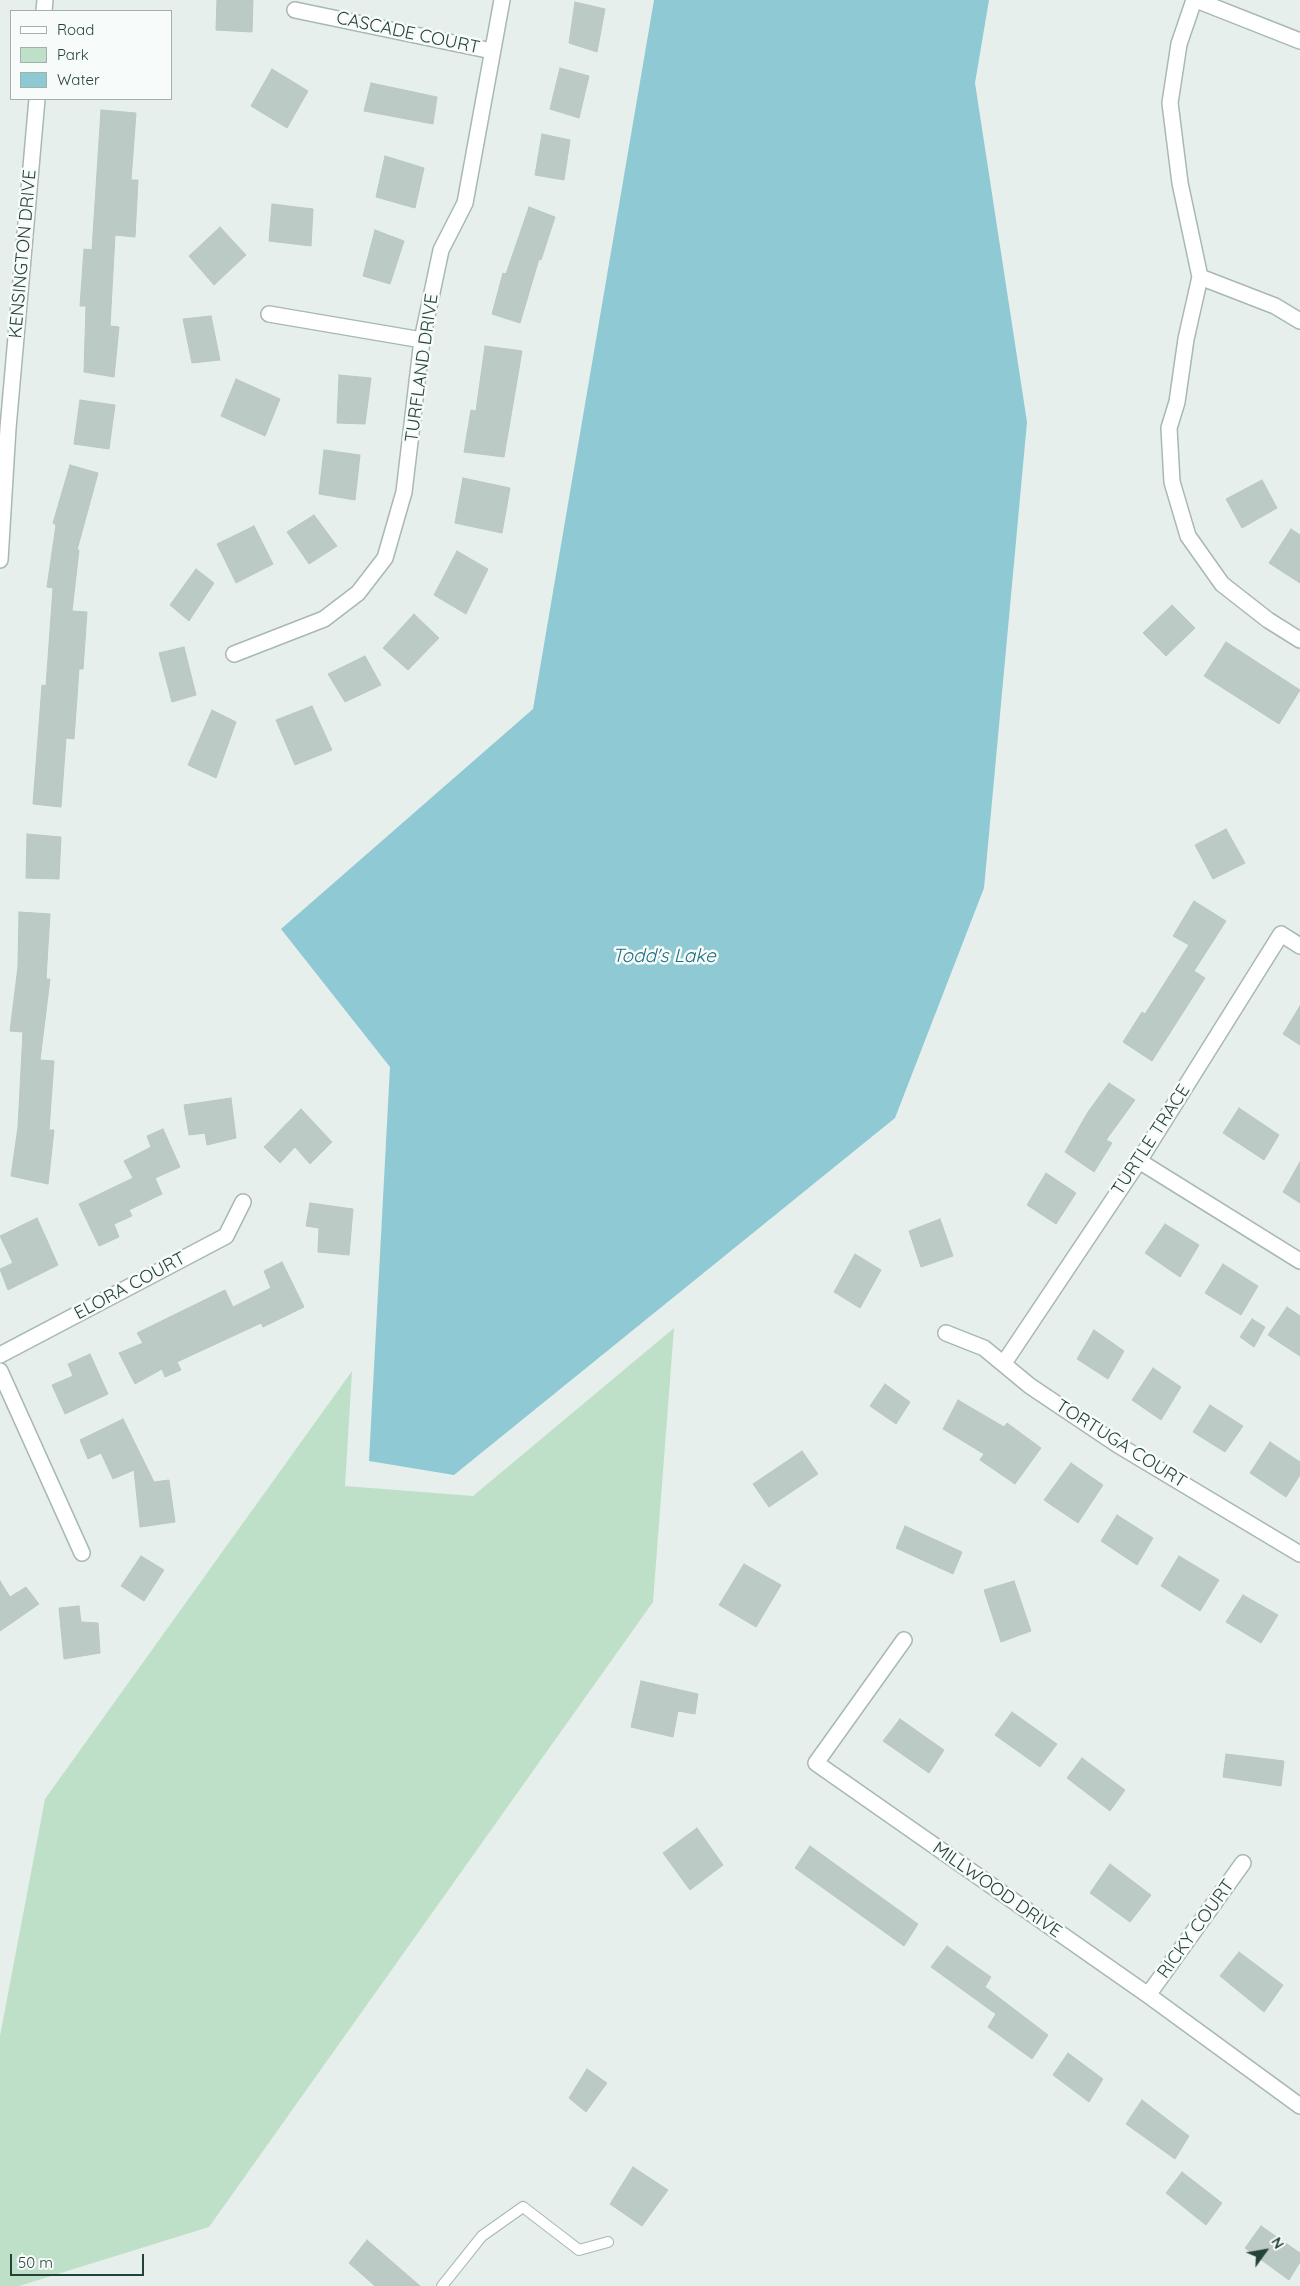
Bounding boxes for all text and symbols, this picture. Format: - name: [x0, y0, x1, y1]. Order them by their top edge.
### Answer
- street label: CASCADE COURT: [334, 7, 482, 59]
- legend: [10, 10, 172, 100]
- text: Road: [57, 20, 94, 39]
- text: Park: [57, 45, 89, 64]
- text: Water: [57, 70, 100, 89]
- street label: KENSINGTON DRIVE: [5, 169, 41, 339]
- street label: TURFLAND DRIVE: [401, 292, 443, 444]
- water label: Todd's Lake: [612, 945, 716, 967]
- street label: TURTLE TRACE: [1107, 1081, 1195, 1199]
- street label: ELORA COURT: [71, 1248, 189, 1324]
- street label: TORTUGA COURT: [1052, 1395, 1190, 1493]
- street label: MILLWOOD DRIVE: [928, 1837, 1066, 1943]
- street label: RICKY COURT: [1153, 1875, 1239, 1983]
- north arrow: [1240, 2226, 1290, 2276]
- text: N: [1267, 2234, 1288, 2252]
- scale bar: [12, 2244, 146, 2276]
- text: 50 m: [18, 2253, 53, 2272]

